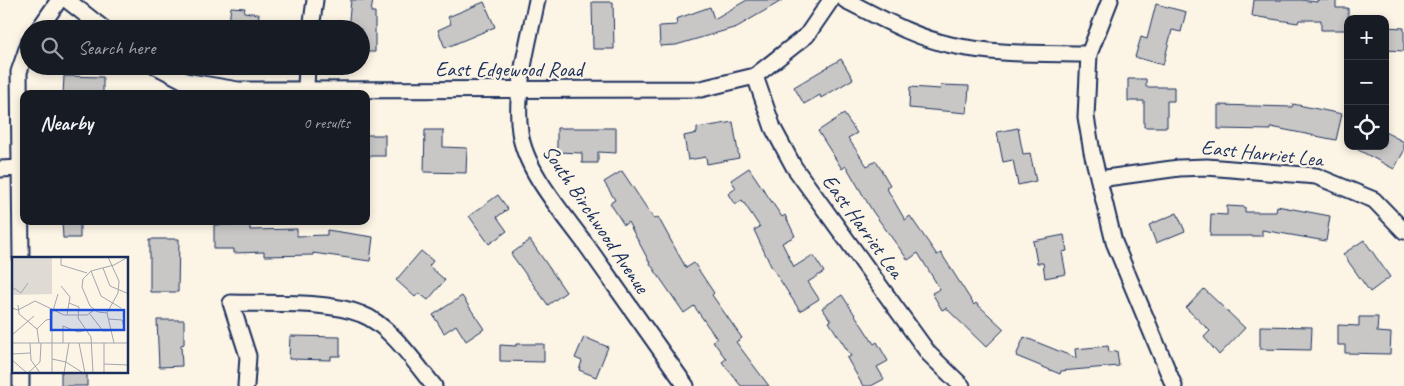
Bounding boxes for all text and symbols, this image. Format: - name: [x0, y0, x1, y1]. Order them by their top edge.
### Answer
- map controls: [1344, 15, 1389, 150]
- button: +: [1344, 15, 1389, 60]
- search box: [20, 20, 370, 75]
- icon: search: [38, 34, 66, 62]
- text: Search here: [78, 36, 155, 60]
- street label: East Edgewood Road: [435, 56, 586, 82]
- button: −: [1344, 60, 1389, 105]
- button: locate: [1344, 105, 1389, 150]
- text: Nearby: [40, 110, 93, 136]
- text: 0 results: [303, 113, 350, 133]
- street label: East Harriet Lea: [1200, 134, 1326, 173]
- street label: South Birchwood Avenue: [537, 140, 656, 299]
- street label: East Harriet Lea: [817, 169, 911, 285]
- inset map: [12, 257, 129, 374]

